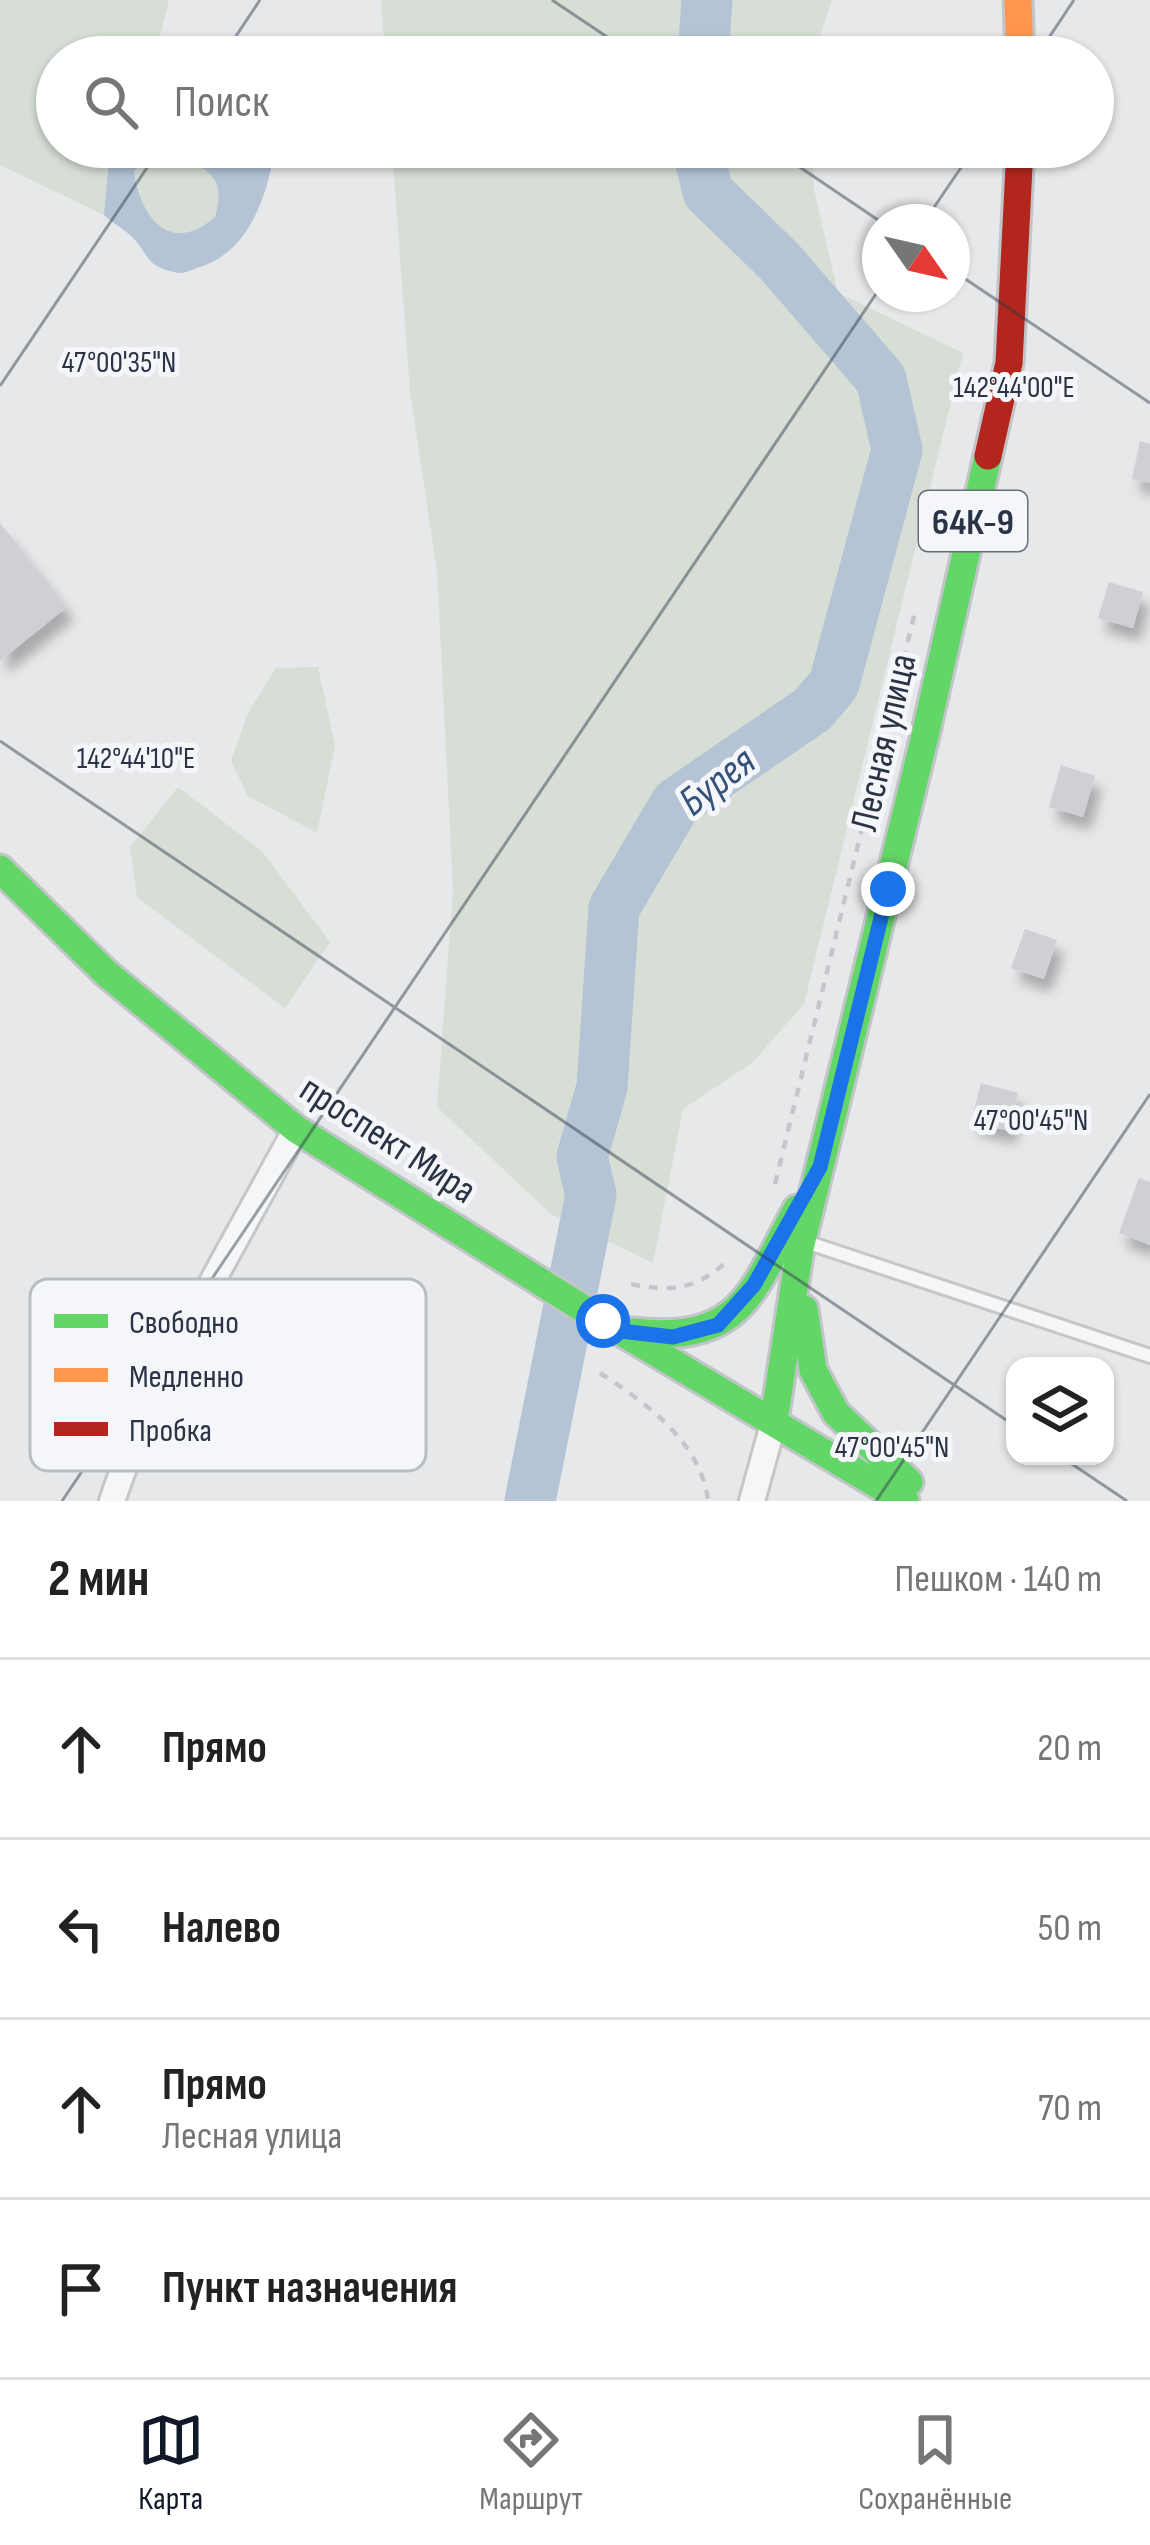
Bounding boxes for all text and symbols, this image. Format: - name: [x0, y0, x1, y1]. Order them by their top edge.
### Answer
- search box: [36, 36, 1114, 168]
- icon: search: [78, 69, 144, 135]
- text: Поиск: [174, 75, 269, 130]
- north arrow: [862, 204, 970, 312]
- text: 47°00'35"N: [62, 345, 176, 381]
- text: 142°44'00"E: [953, 370, 1075, 406]
- road number: 64К-9: [919, 491, 1027, 551]
- street label: Лесная улица: [841, 649, 928, 836]
- water label: Бурея: [669, 736, 766, 828]
- text: 142°44'10"E: [77, 741, 195, 777]
- route end: [861, 862, 915, 916]
- street label: проспект Мира: [291, 1066, 485, 1214]
- text: 47°00'45"N: [974, 1103, 1088, 1139]
- legend: [30, 1279, 426, 1471]
- route start: [576, 1294, 630, 1348]
- text: Свободно: [129, 1303, 239, 1343]
- text: Медленно: [129, 1357, 244, 1397]
- map controls: [1006, 1357, 1114, 1465]
- button: layers: [1006, 1357, 1114, 1465]
- text: Пробка: [129, 1411, 212, 1451]
- text: 47°00'45"N: [835, 1430, 949, 1466]
- text: 2 мин: [48, 1549, 149, 1610]
- text: Пешком · 140 m: [895, 1556, 1102, 1603]
- icon: ahead: [48, 1716, 114, 1782]
- text: Прямо: [162, 1721, 267, 1776]
- text: 20 m: [1037, 1725, 1102, 1772]
- icon: left: [48, 1896, 114, 1962]
- text: Налево: [162, 1901, 281, 1956]
- text: 50 m: [1038, 1905, 1102, 1952]
- text: Прямо: [162, 2058, 267, 2113]
- icon: ahead: [48, 2076, 114, 2142]
- text: 70 m: [1038, 2085, 1102, 2132]
- text: Лесная улица: [162, 2113, 342, 2160]
- icon: arrive: [48, 2256, 114, 2322]
- text: Пункт назначения: [162, 2261, 457, 2316]
- tab: Карта: [138, 2407, 204, 2519]
- tab: Маршрут: [479, 2407, 583, 2519]
- tab: Сохранённые: [858, 2407, 1012, 2519]

